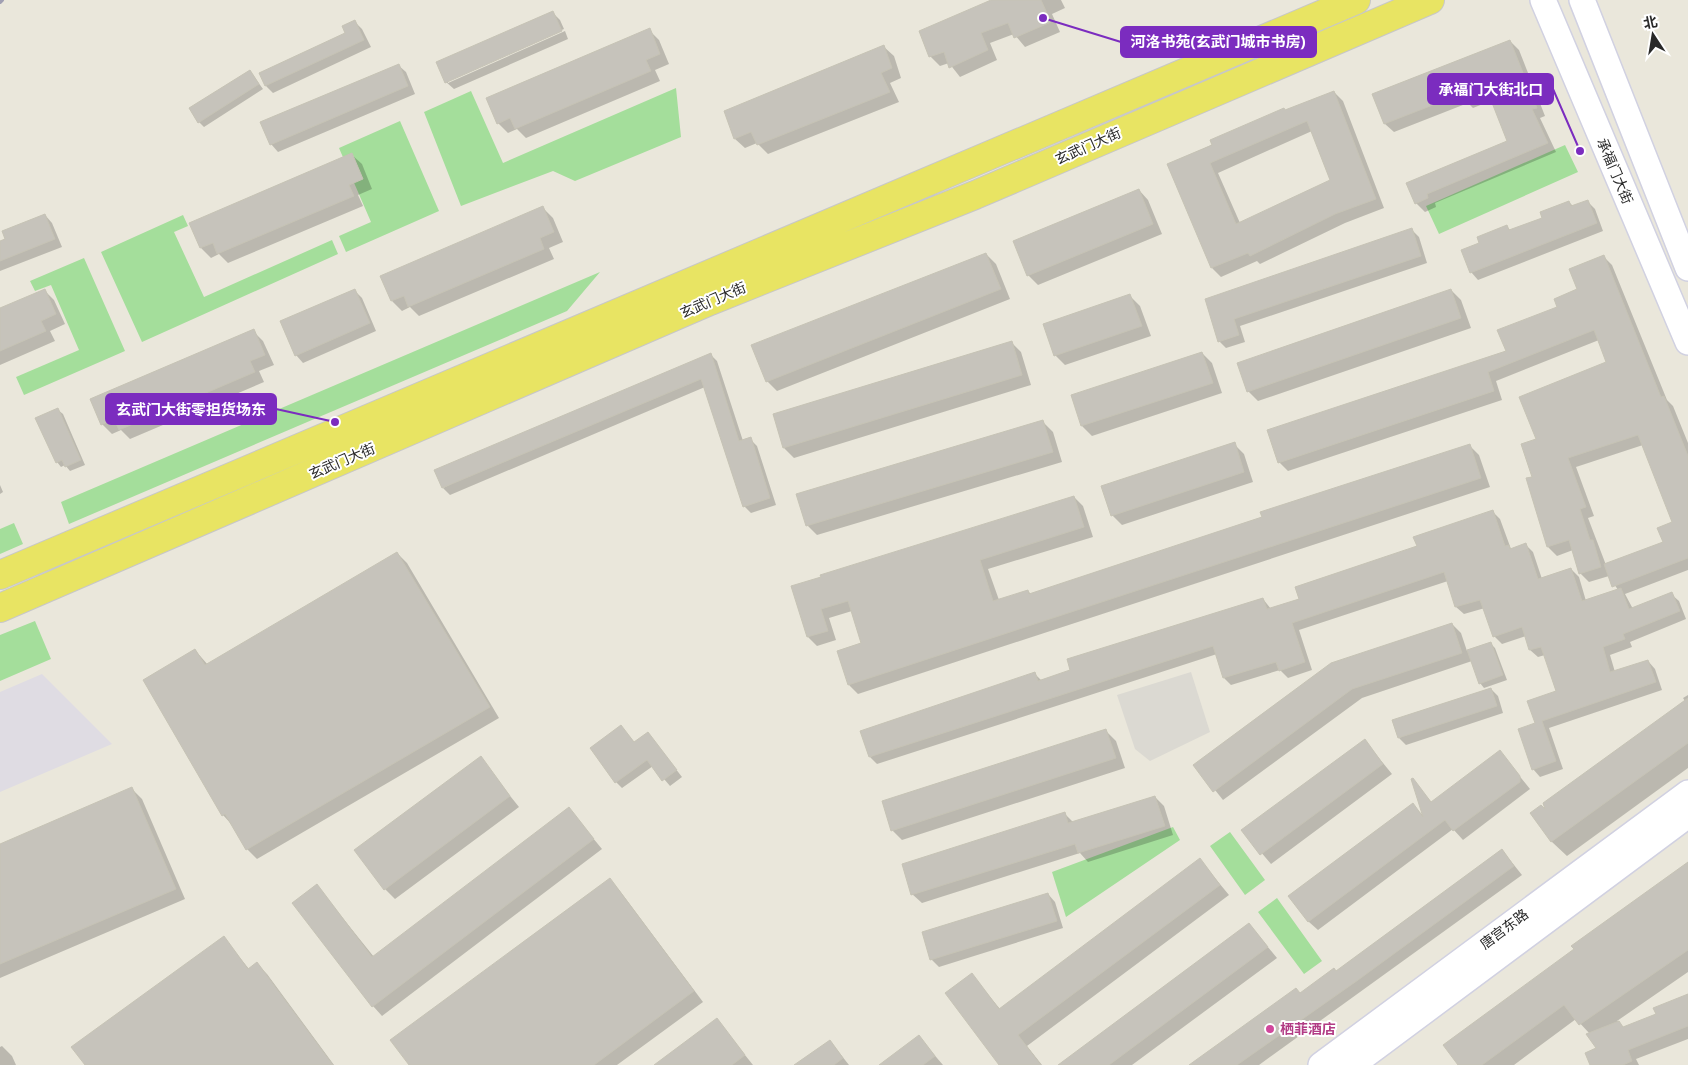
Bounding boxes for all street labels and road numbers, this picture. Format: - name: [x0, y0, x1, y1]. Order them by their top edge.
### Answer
- street label: 玄武门大街: [1052, 124, 1124, 168]
- street label: 承福门大街: [1593, 135, 1637, 207]
- street label: 玄武门大街: [677, 278, 749, 322]
- street label: 玄武门大街: [306, 439, 378, 483]
- street label: 唐宫东路: [1476, 905, 1532, 953]

